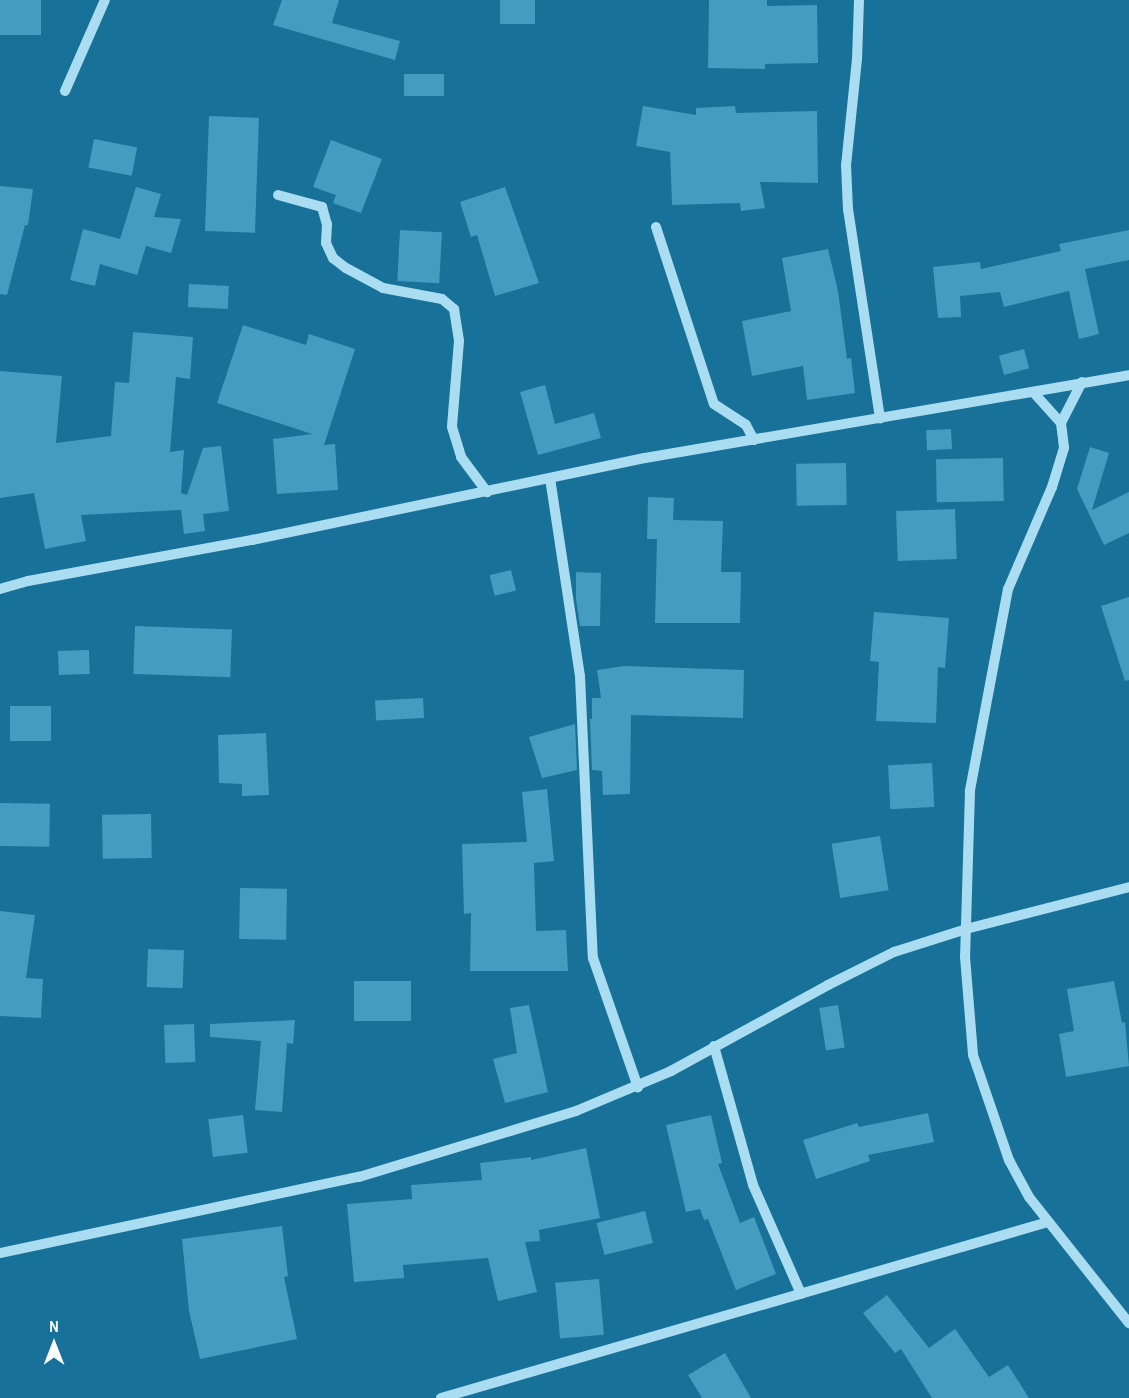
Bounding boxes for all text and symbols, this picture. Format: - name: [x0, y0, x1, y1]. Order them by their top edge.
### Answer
- north arrow: [24, 1314, 84, 1374]
- text: N: [49, 1315, 59, 1337]

